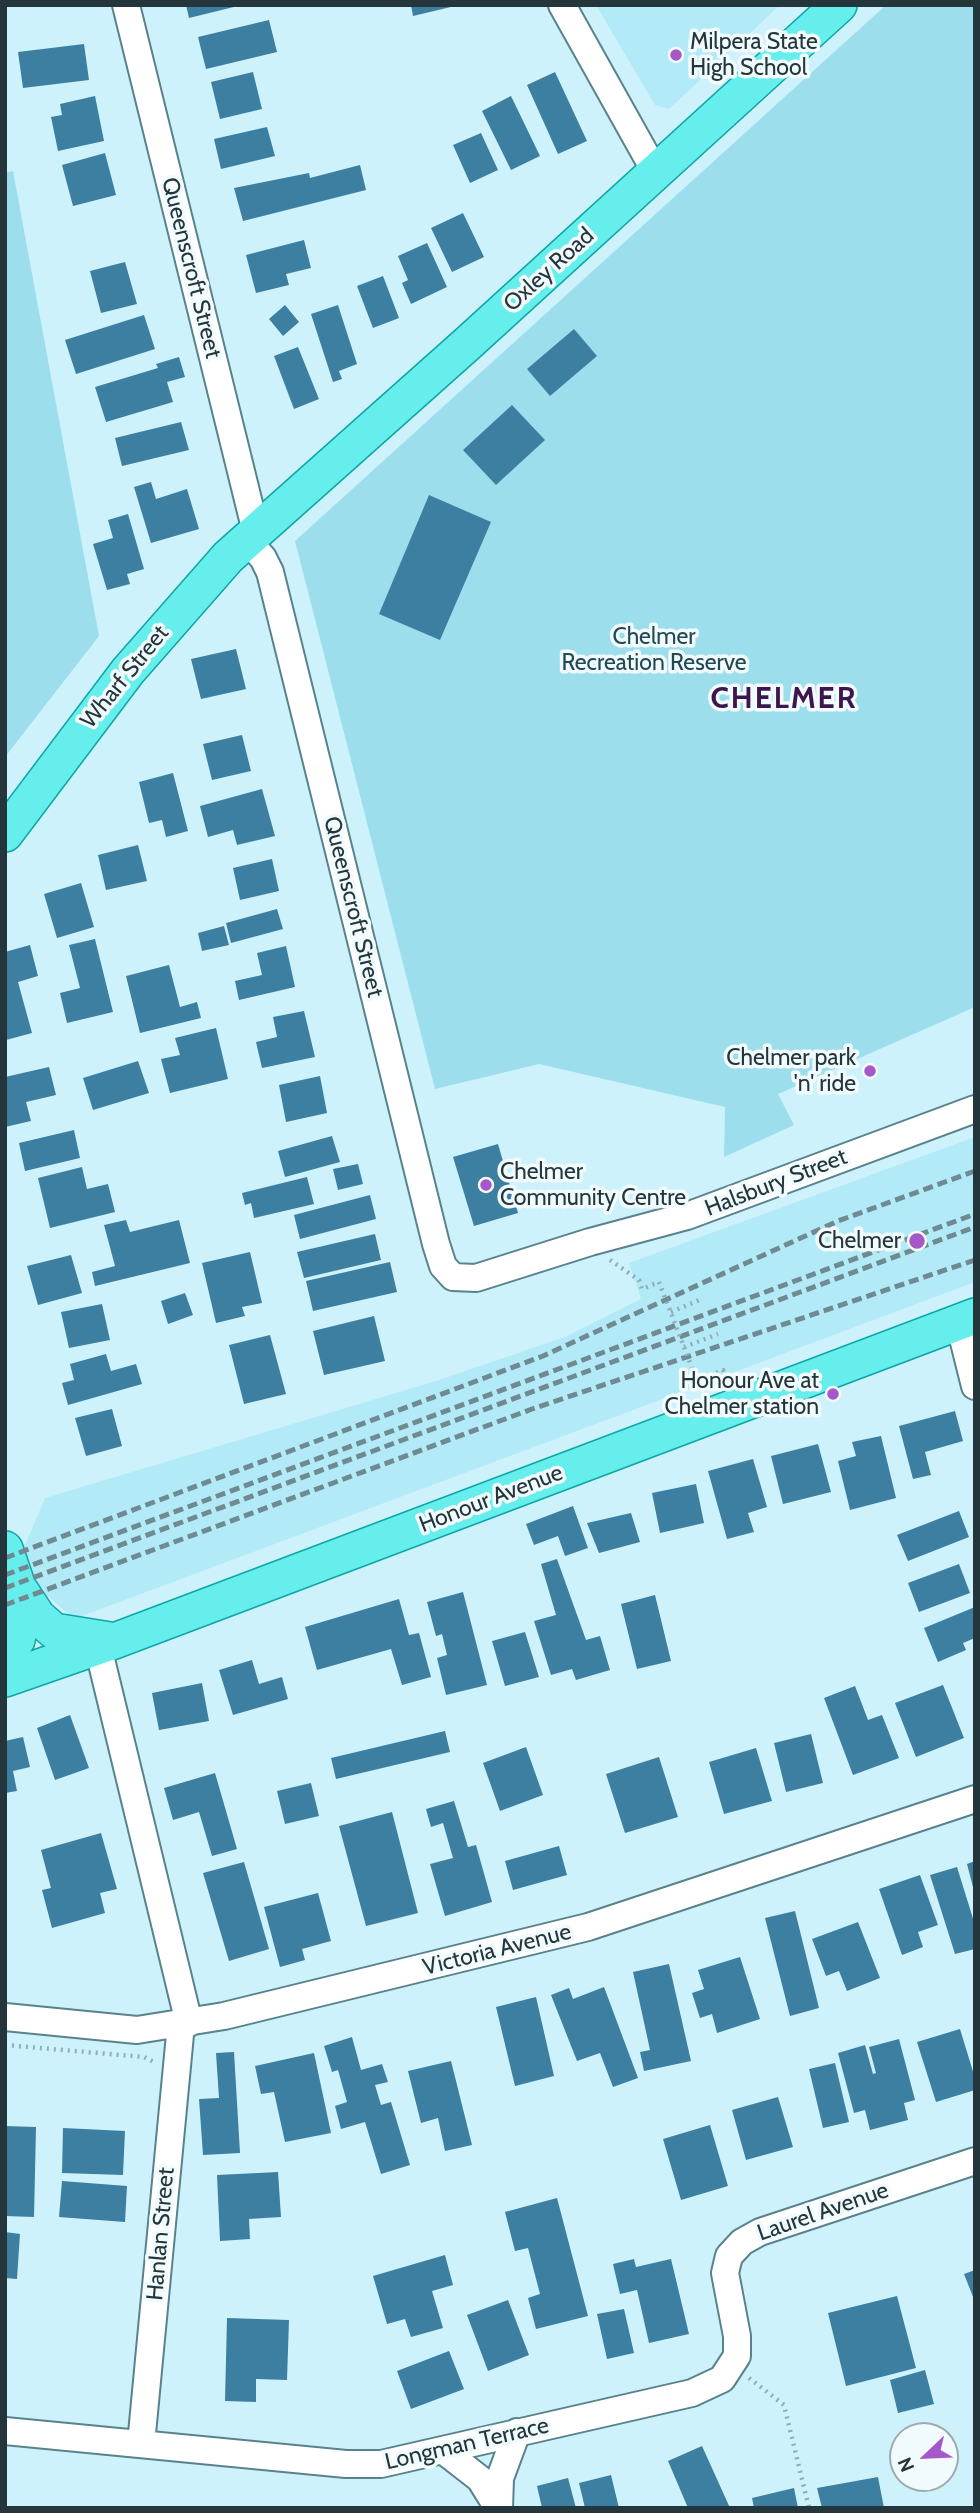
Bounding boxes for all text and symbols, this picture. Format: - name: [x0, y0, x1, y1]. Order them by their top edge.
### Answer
- place label: Milpera State High School: [690, 28, 818, 82]
- marker: Milpera State High School: [668, 47, 684, 63]
- street label: Queenscroft Street: [155, 175, 227, 361]
- street label: Oxley Road: [498, 222, 600, 318]
- street label: Wharf Street: [75, 620, 175, 734]
- park label: Chelmer Recreation Reserve: [561, 623, 747, 677]
- district label: CHELMER: [711, 681, 857, 717]
- street label: Queenscroft Street: [317, 814, 389, 1000]
- place label: Chelmer park 'n' ride: [726, 1044, 856, 1098]
- marker: Chelmer park 'n' ride: [862, 1063, 878, 1079]
- street label: Halsbury Street: [701, 1143, 851, 1223]
- place label: Chelmer Community Centre: [500, 1158, 686, 1212]
- marker: Chelmer Community Centre: [478, 1177, 494, 1193]
- place label: Chelmer: [818, 1227, 901, 1255]
- marker: Chelmer: [907, 1231, 927, 1251]
- place label: Honour Ave at Chelmer station: [665, 1367, 819, 1421]
- marker: Honour Ave at Chelmer station: [825, 1386, 841, 1402]
- street label: Honour Avenue: [415, 1459, 567, 1539]
- street label: Victoria Avenue: [420, 1918, 574, 1982]
- street label: Hanlan Street: [141, 2166, 181, 2302]
- street label: Laurel Avenue: [754, 2177, 892, 2247]
- street label: Longman Terrace: [382, 2412, 552, 2476]
- north arrow: [889, 2422, 959, 2492]
- text: N: [893, 2454, 919, 2475]

